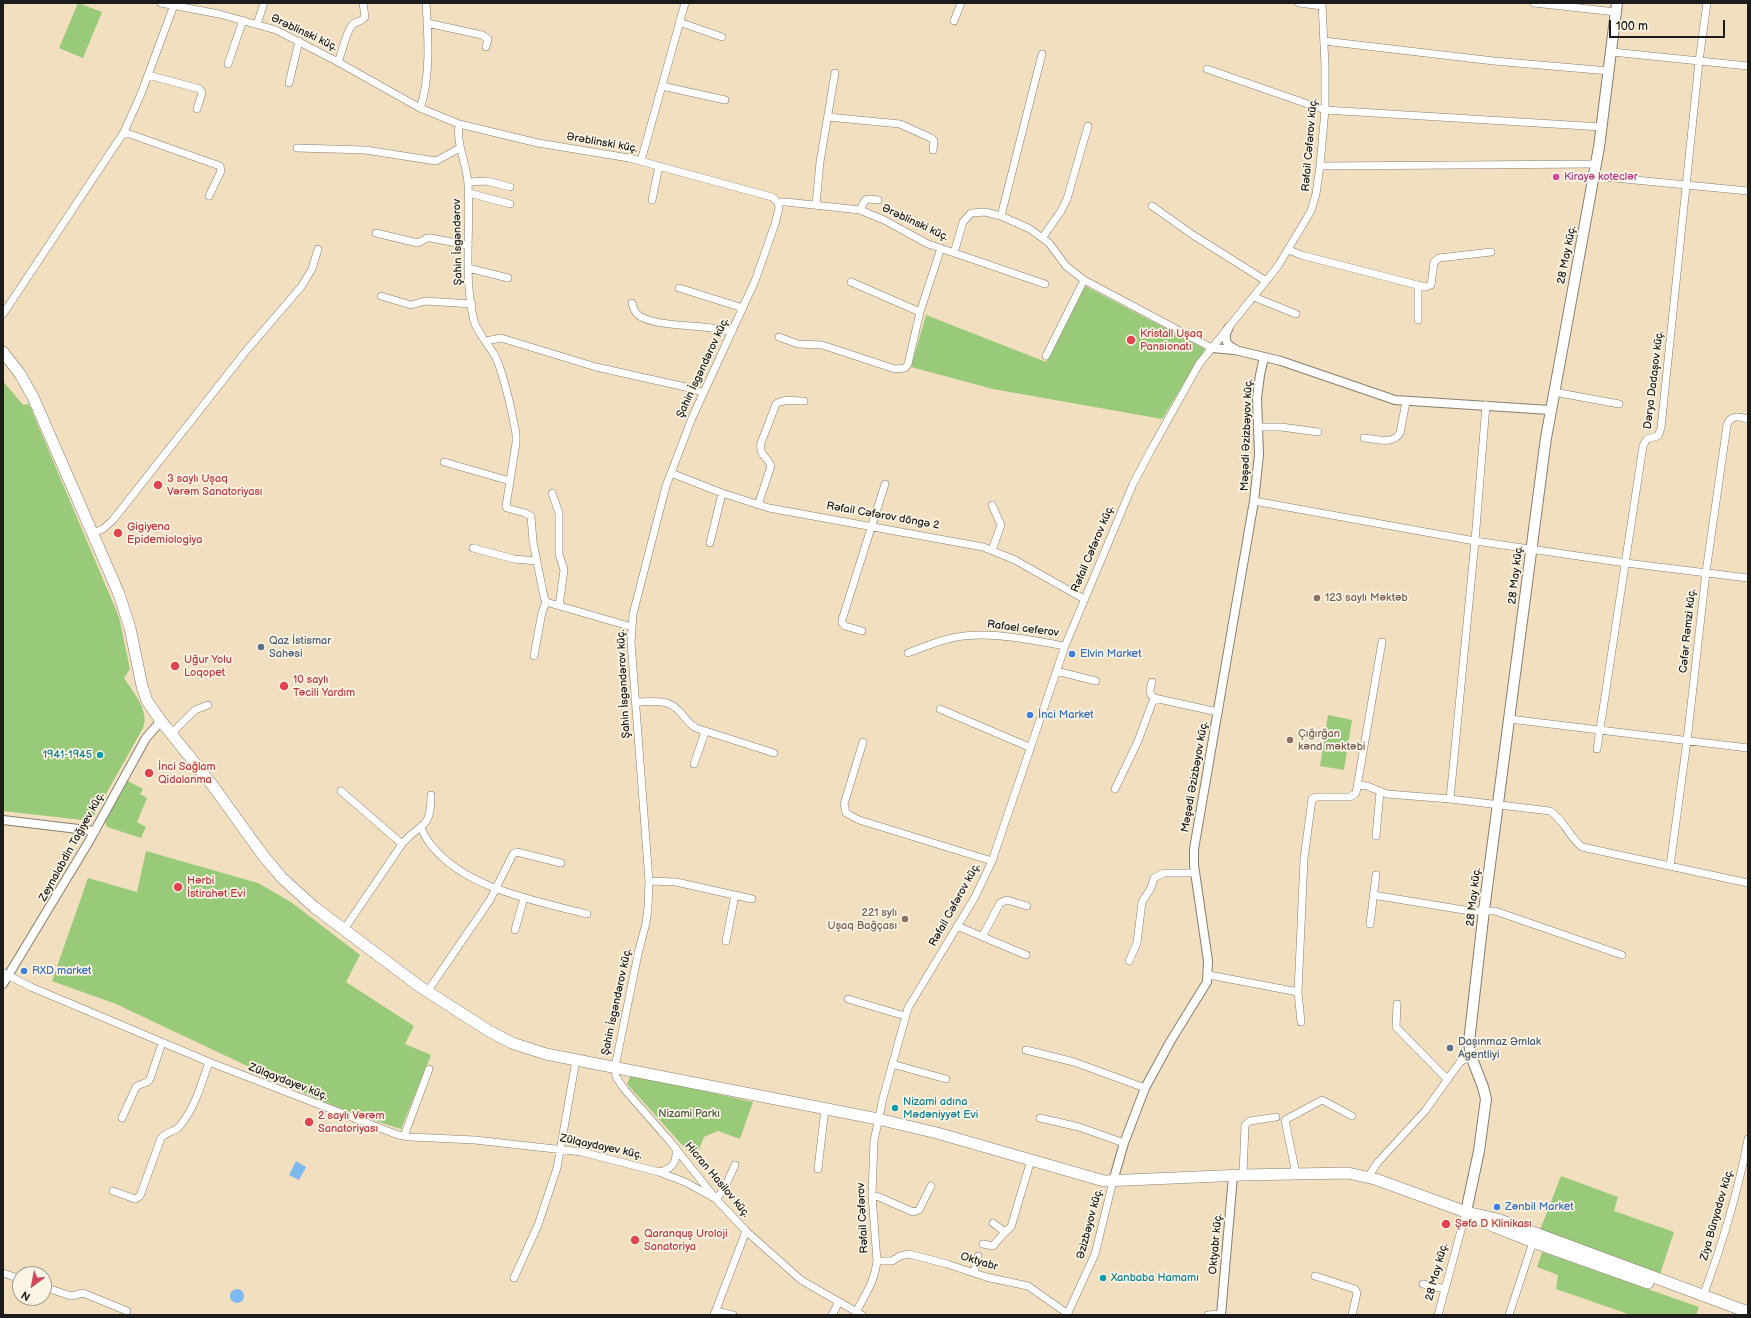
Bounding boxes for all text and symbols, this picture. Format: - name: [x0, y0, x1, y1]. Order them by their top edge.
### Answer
- street label: Ərəblinski küç.: [269, 12, 339, 54]
- scale bar: [1611, 12, 1727, 38]
- text: 100 m: [1616, 19, 1648, 34]
- street label: Rəfail Cəfərov küç.: [1299, 98, 1321, 192]
- street label: Ərəblinski küç.: [565, 130, 639, 156]
- place label: Kirayə koteclər: [1564, 170, 1638, 184]
- marker: Kirayə koteclər: [1551, 172, 1561, 182]
- street label: Şahin İsgəndərov: [451, 199, 465, 285]
- street label: Ərəblinski küç.: [880, 202, 950, 244]
- street label: 28 May küç.: [1555, 225, 1579, 285]
- street label: Şahin İsgəndərov küç.: [674, 316, 732, 420]
- place label: Kristall Uşaq Pansionatı: [1140, 327, 1202, 353]
- street label: Dərya Dadaşov küç.: [1641, 330, 1667, 430]
- marker: Kristall Uşaq Pansionatı: [1125, 334, 1137, 346]
- street label: Məşədi Əzizbəyov küç.: [1238, 379, 1256, 491]
- place label: 3 saylı Uşaq Vərəm Sanatoriyası: [167, 472, 262, 498]
- marker: 3 saylı Uşaq Vərəm Sanatoriyası: [152, 479, 164, 491]
- street label: Rəfail Cəfərov döngə 2: [825, 500, 941, 532]
- street label: Rəfail Cəfərov küç.: [1069, 504, 1117, 594]
- place label: Gigiyena Epidemiologiya: [127, 520, 202, 546]
- marker: Gigiyena Epidemiologiya: [112, 527, 124, 539]
- street label: 28 May küç.: [1506, 545, 1526, 605]
- street label: Cəfər Rəmzi küç.: [1677, 588, 1699, 674]
- place label: 123 saylı Məktəb: [1325, 591, 1408, 605]
- marker: 123 saylı Məktəb: [1312, 593, 1322, 603]
- street label: Rafael ceferov: [986, 618, 1060, 640]
- street label: Şahin İsgəndərov küç.: [615, 629, 633, 739]
- place label: Qaz İstismar Sahəsi: [269, 634, 331, 660]
- marker: Qaz İstismar Sahəsi: [256, 642, 266, 652]
- place label: Elvin Market: [1080, 647, 1142, 661]
- marker: Elvin Market: [1067, 649, 1077, 659]
- place label: Uğur Yolu Loqopet: [184, 653, 232, 679]
- marker: Uğur Yolu Loqopet: [169, 660, 181, 672]
- place label: 10 saylı Təcili Yardım: [293, 673, 355, 699]
- marker: 10 saylı Təcili Yardım: [278, 680, 290, 692]
- place label: İnci Market: [1038, 708, 1094, 722]
- marker: İnci Market: [1025, 710, 1035, 720]
- street label: Məşədi Əzizbəyov küç.: [1179, 721, 1211, 833]
- place label: Çığırğan kənd məktəbi: [1298, 727, 1365, 753]
- marker: Çığırğan kənd məktəbi: [1285, 735, 1295, 745]
- place label: 1941-1945: [43, 748, 92, 762]
- marker: 1941-1945: [95, 750, 105, 760]
- place label: İnci Sağlam Qidalanma: [158, 760, 216, 786]
- marker: İnci Sağlam Qidalanma: [143, 767, 155, 779]
- street label: Zeynalabdin Tağıyev küç.: [37, 790, 107, 904]
- street label: Rəfail Cəfərov küç.: [927, 861, 983, 949]
- street label: 28 May küç.: [1464, 867, 1484, 927]
- place label: Hərbi İstirahət Evi: [187, 874, 245, 900]
- marker: Hərbi İstirahət Evi: [172, 881, 184, 893]
- place label: 221 sylı Uşaq Bağçası: [828, 906, 897, 932]
- marker: 221 sylı Uşaq Bağçası: [900, 914, 910, 924]
- street label: Şahin İsgəndərov küç.: [599, 947, 635, 1057]
- place label: RXD market: [32, 964, 91, 978]
- marker: RXD market: [19, 966, 29, 976]
- place label: Daşınmaz Əmlak Agentliyi: [1458, 1035, 1541, 1061]
- marker: Daşınmaz Əmlak Agentliyi: [1445, 1043, 1455, 1053]
- street label: Zülqaydayev küç.: [247, 1061, 329, 1103]
- place label: Nizami adına Mədəniyyət Evi: [903, 1095, 978, 1121]
- marker: Nizami adına Mədəniyyət Evi: [890, 1103, 900, 1113]
- park label: Nizami Parkı: [658, 1107, 720, 1121]
- place label: 2 saylı Vərəm Sanatoriyası: [318, 1109, 384, 1135]
- marker: 2 saylı Vərəm Sanatoriyası: [303, 1116, 315, 1128]
- street label: Zülqaydayev küç.: [559, 1132, 643, 1162]
- street label: Hicran Hasilov küç.: [682, 1140, 752, 1220]
- street label: Ziya Bünyadov küç.: [1698, 1168, 1736, 1262]
- street label: Rəfail Cəfərov: [855, 1182, 871, 1254]
- street label: Əzizbəyov küç.: [1074, 1187, 1106, 1261]
- place label: Zənbil Market: [1505, 1200, 1574, 1214]
- marker: Zənbil Market: [1492, 1202, 1502, 1212]
- street label: Oktyabr küç.: [1207, 1213, 1225, 1275]
- place label: Şəfa D Klinikası: [1455, 1217, 1532, 1231]
- marker: Şəfa D Klinikası: [1440, 1218, 1452, 1230]
- place label: Qaranquş Uroloji Sanatoriya: [644, 1227, 728, 1253]
- marker: Qaranquş Uroloji Sanatoriya: [629, 1234, 641, 1246]
- street label: 28 May küç.: [1423, 1242, 1451, 1302]
- street label: Oktyabr: [959, 1250, 999, 1274]
- north arrow: [12, 1266, 52, 1306]
- place label: Xanbaba Hamamı: [1111, 1271, 1199, 1285]
- marker: Xanbaba Hamamı: [1098, 1273, 1108, 1283]
- text: N: [19, 1288, 33, 1303]

